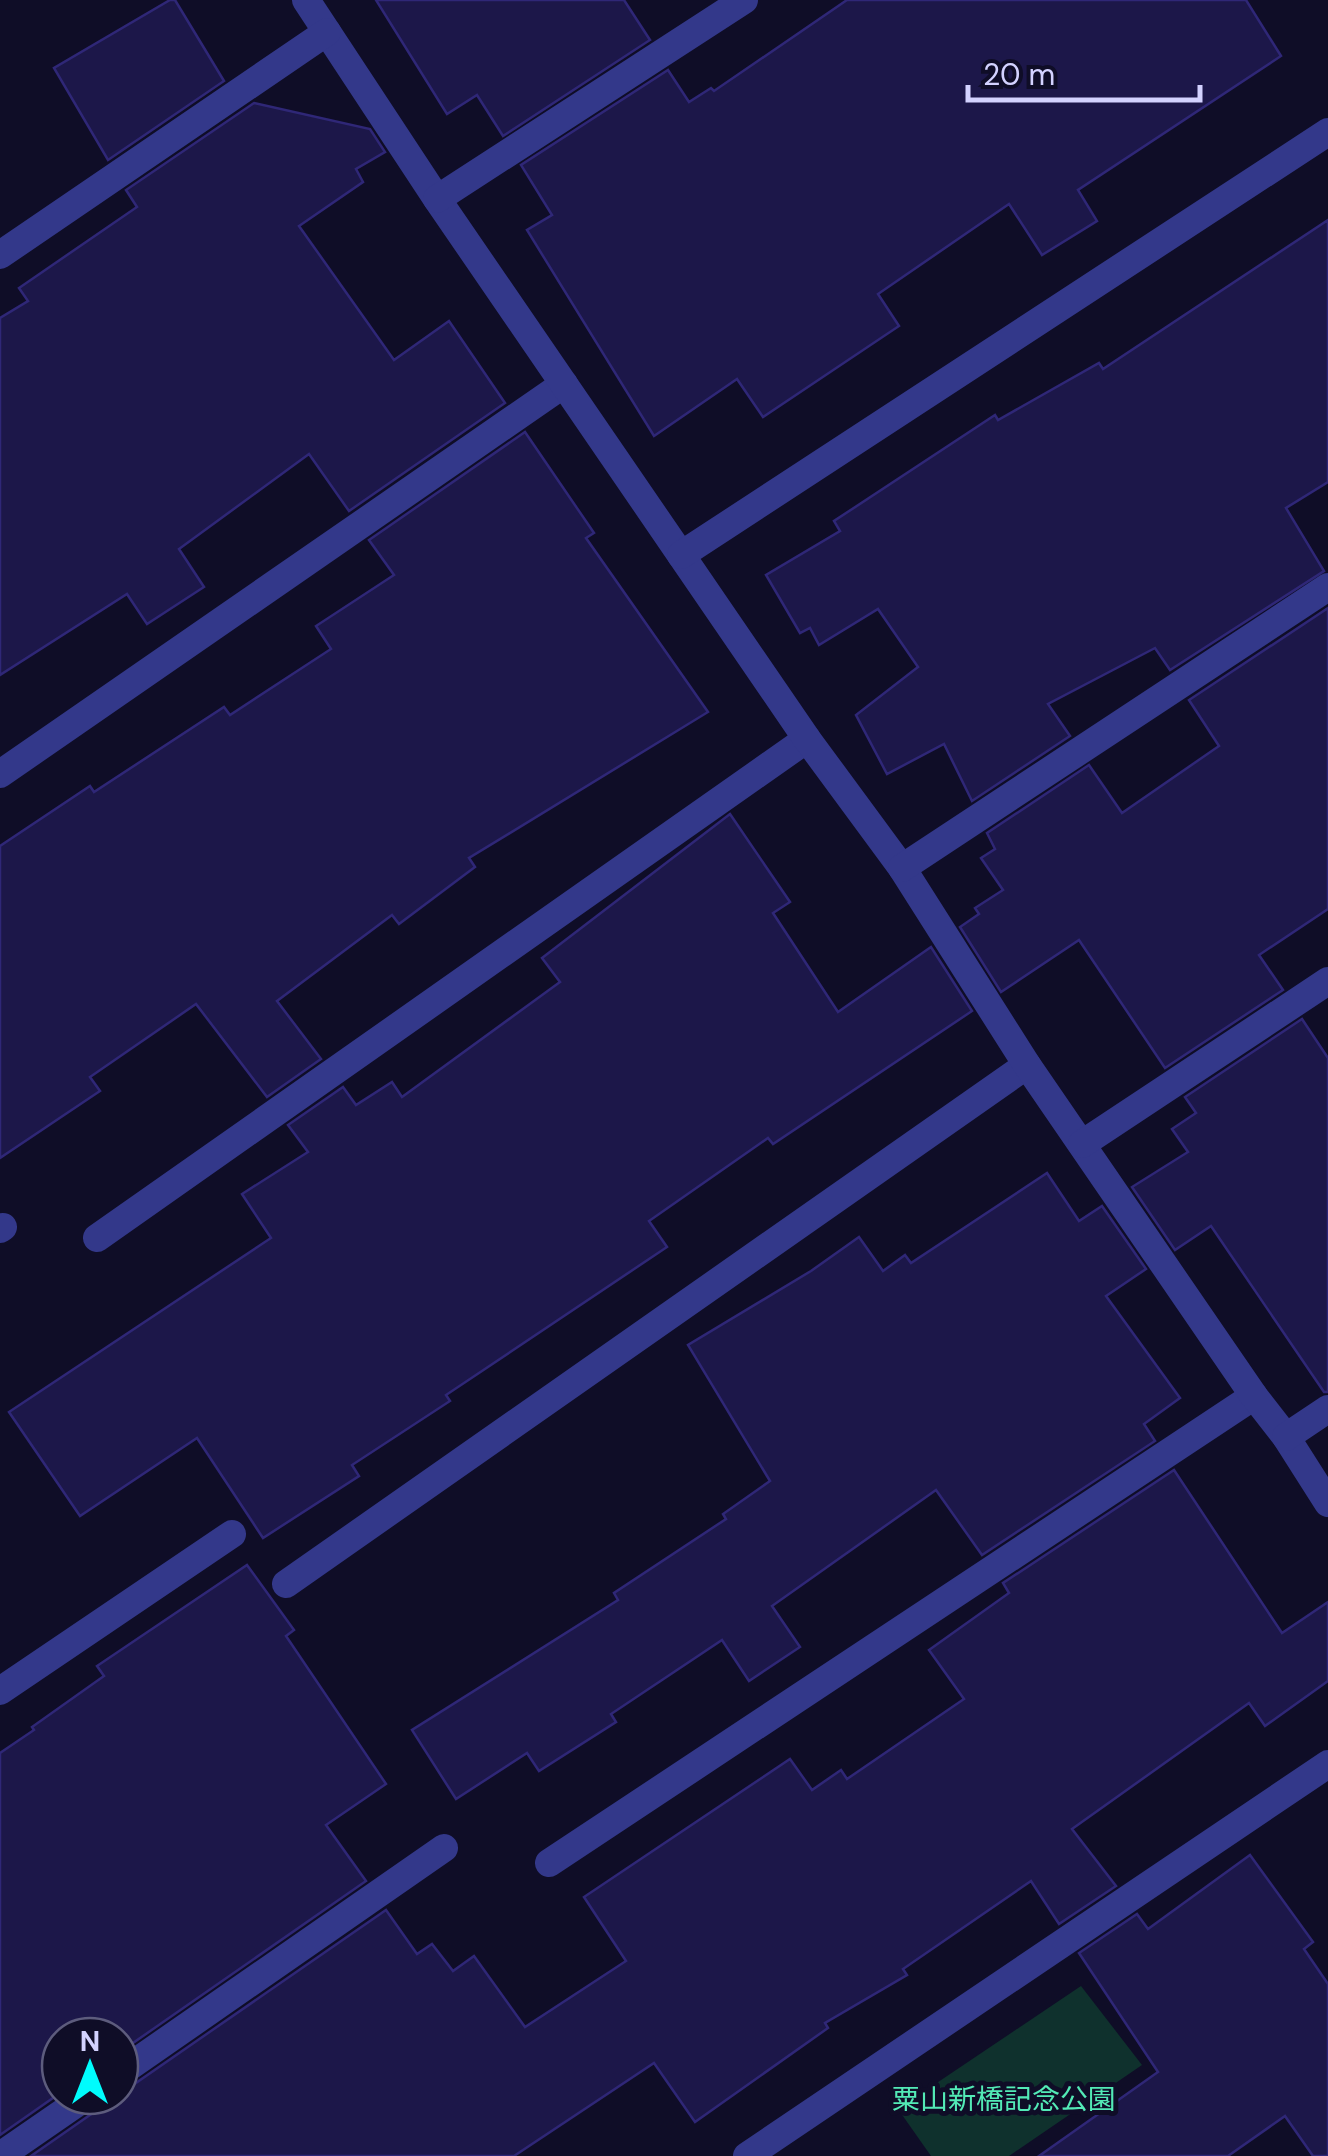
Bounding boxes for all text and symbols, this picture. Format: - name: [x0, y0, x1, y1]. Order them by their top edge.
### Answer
- scale bar: [968, 40, 1200, 102]
- text: 20 m: [983, 55, 1055, 94]
- north arrow: [40, 2016, 140, 2116]
- text: N: [80, 2023, 100, 2060]
- park label: 粟山新橋記念公園: [892, 2081, 1116, 2118]

